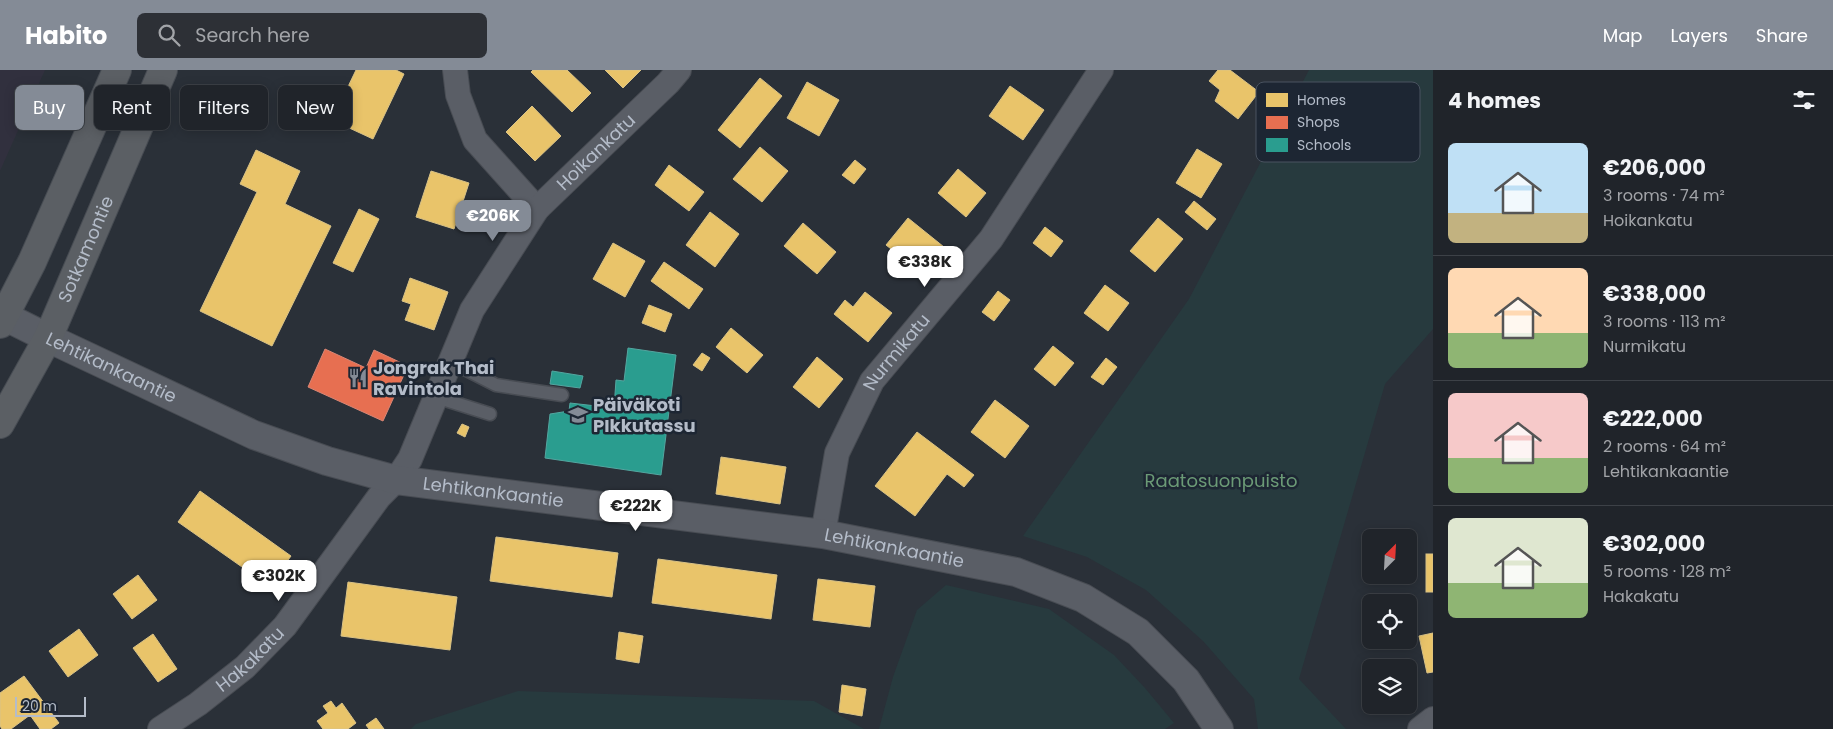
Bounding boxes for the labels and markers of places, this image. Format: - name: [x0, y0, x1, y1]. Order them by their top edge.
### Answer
- pin: €206K: [458, 200, 528, 242]
- pin: €338K: [890, 246, 960, 288]
- place label: Jongrak Thai Ravintola: [373, 355, 494, 401]
- restaurant icon: Jongrak Thai Ravintola: [347, 367, 369, 389]
- place label: Päiväkoti PIkkutassu: [593, 392, 696, 438]
- school or university icon: Päiväkoti PIkkutassu: [567, 404, 589, 426]
- pin: €222K: [601, 490, 671, 532]
- pin: €302K: [244, 560, 314, 602]

